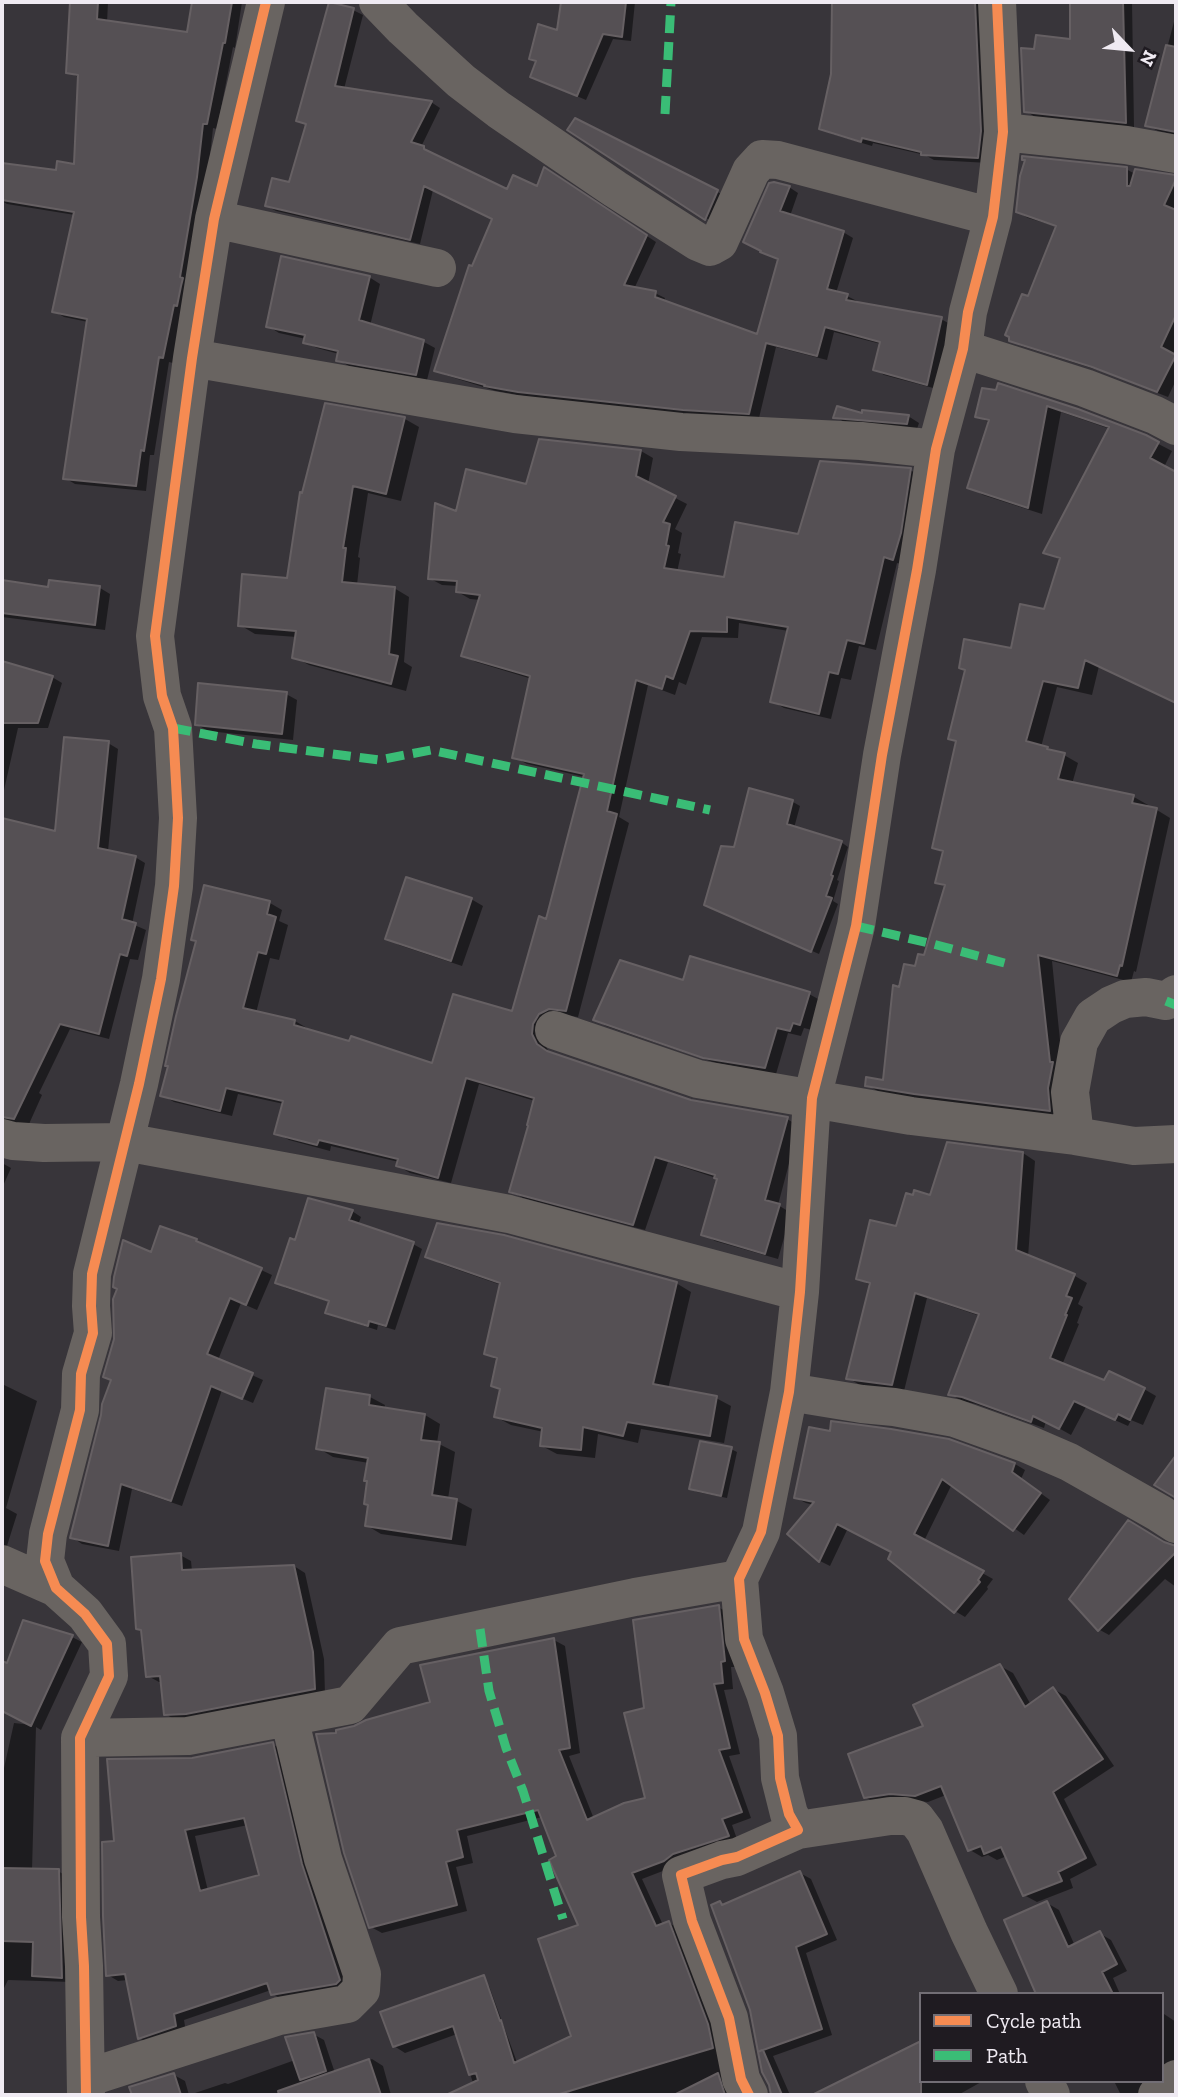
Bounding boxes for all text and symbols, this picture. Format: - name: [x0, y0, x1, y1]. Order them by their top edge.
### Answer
- north arrow: [1094, 14, 1164, 84]
- text: N: [1135, 47, 1162, 70]
- legend: [919, 1992, 1164, 2083]
- text: Cycle path: [986, 2008, 1081, 2033]
- text: Path: [986, 2043, 1028, 2068]

